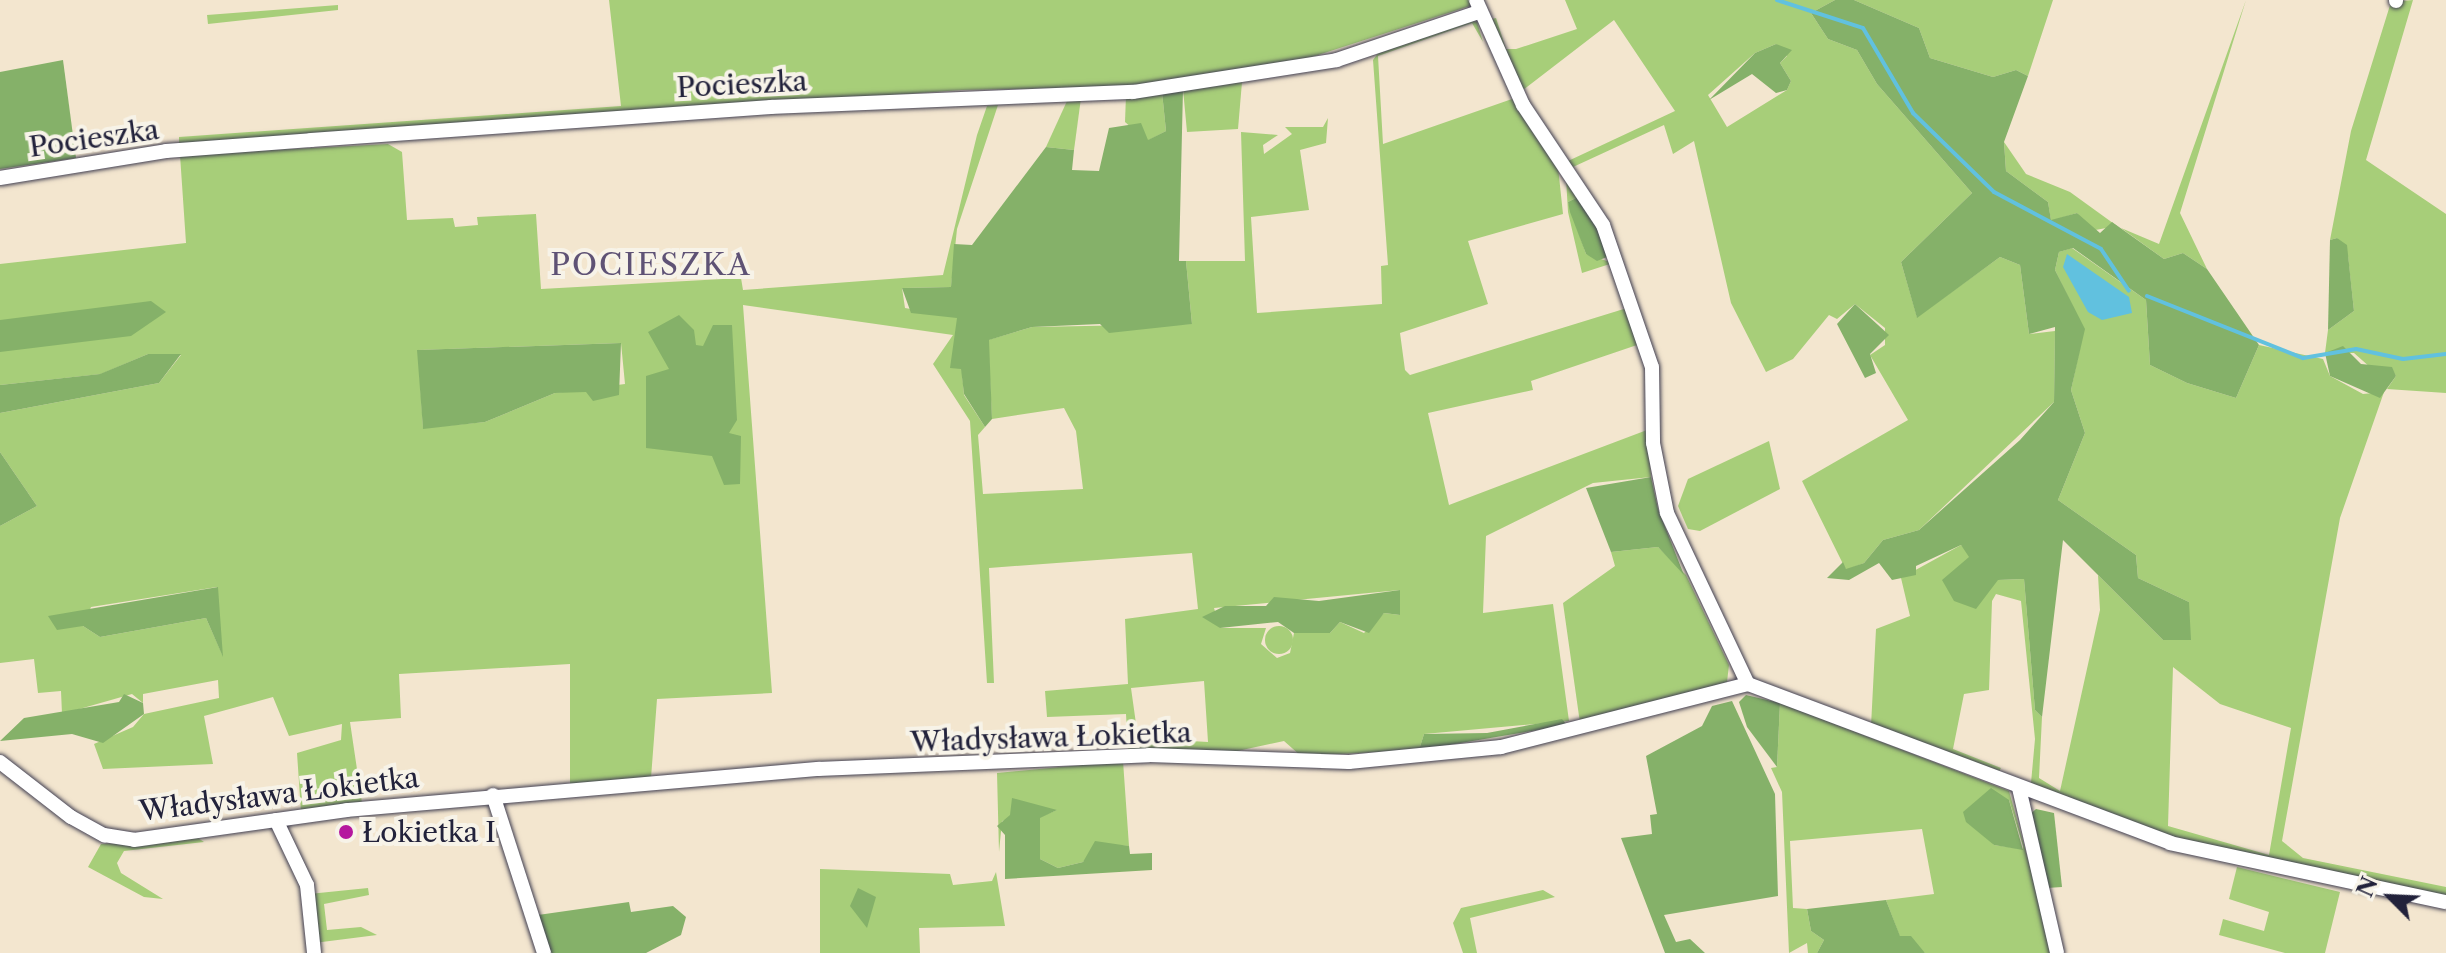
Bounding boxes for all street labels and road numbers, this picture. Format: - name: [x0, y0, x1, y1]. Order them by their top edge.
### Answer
- street label: Pocieszka: [676, 64, 808, 104]
- street label: Pocieszka: [27, 112, 161, 164]
- street label: Władysława Łokietka: [910, 715, 1192, 759]
- street label: Władysława Łokietka: [137, 760, 421, 828]

